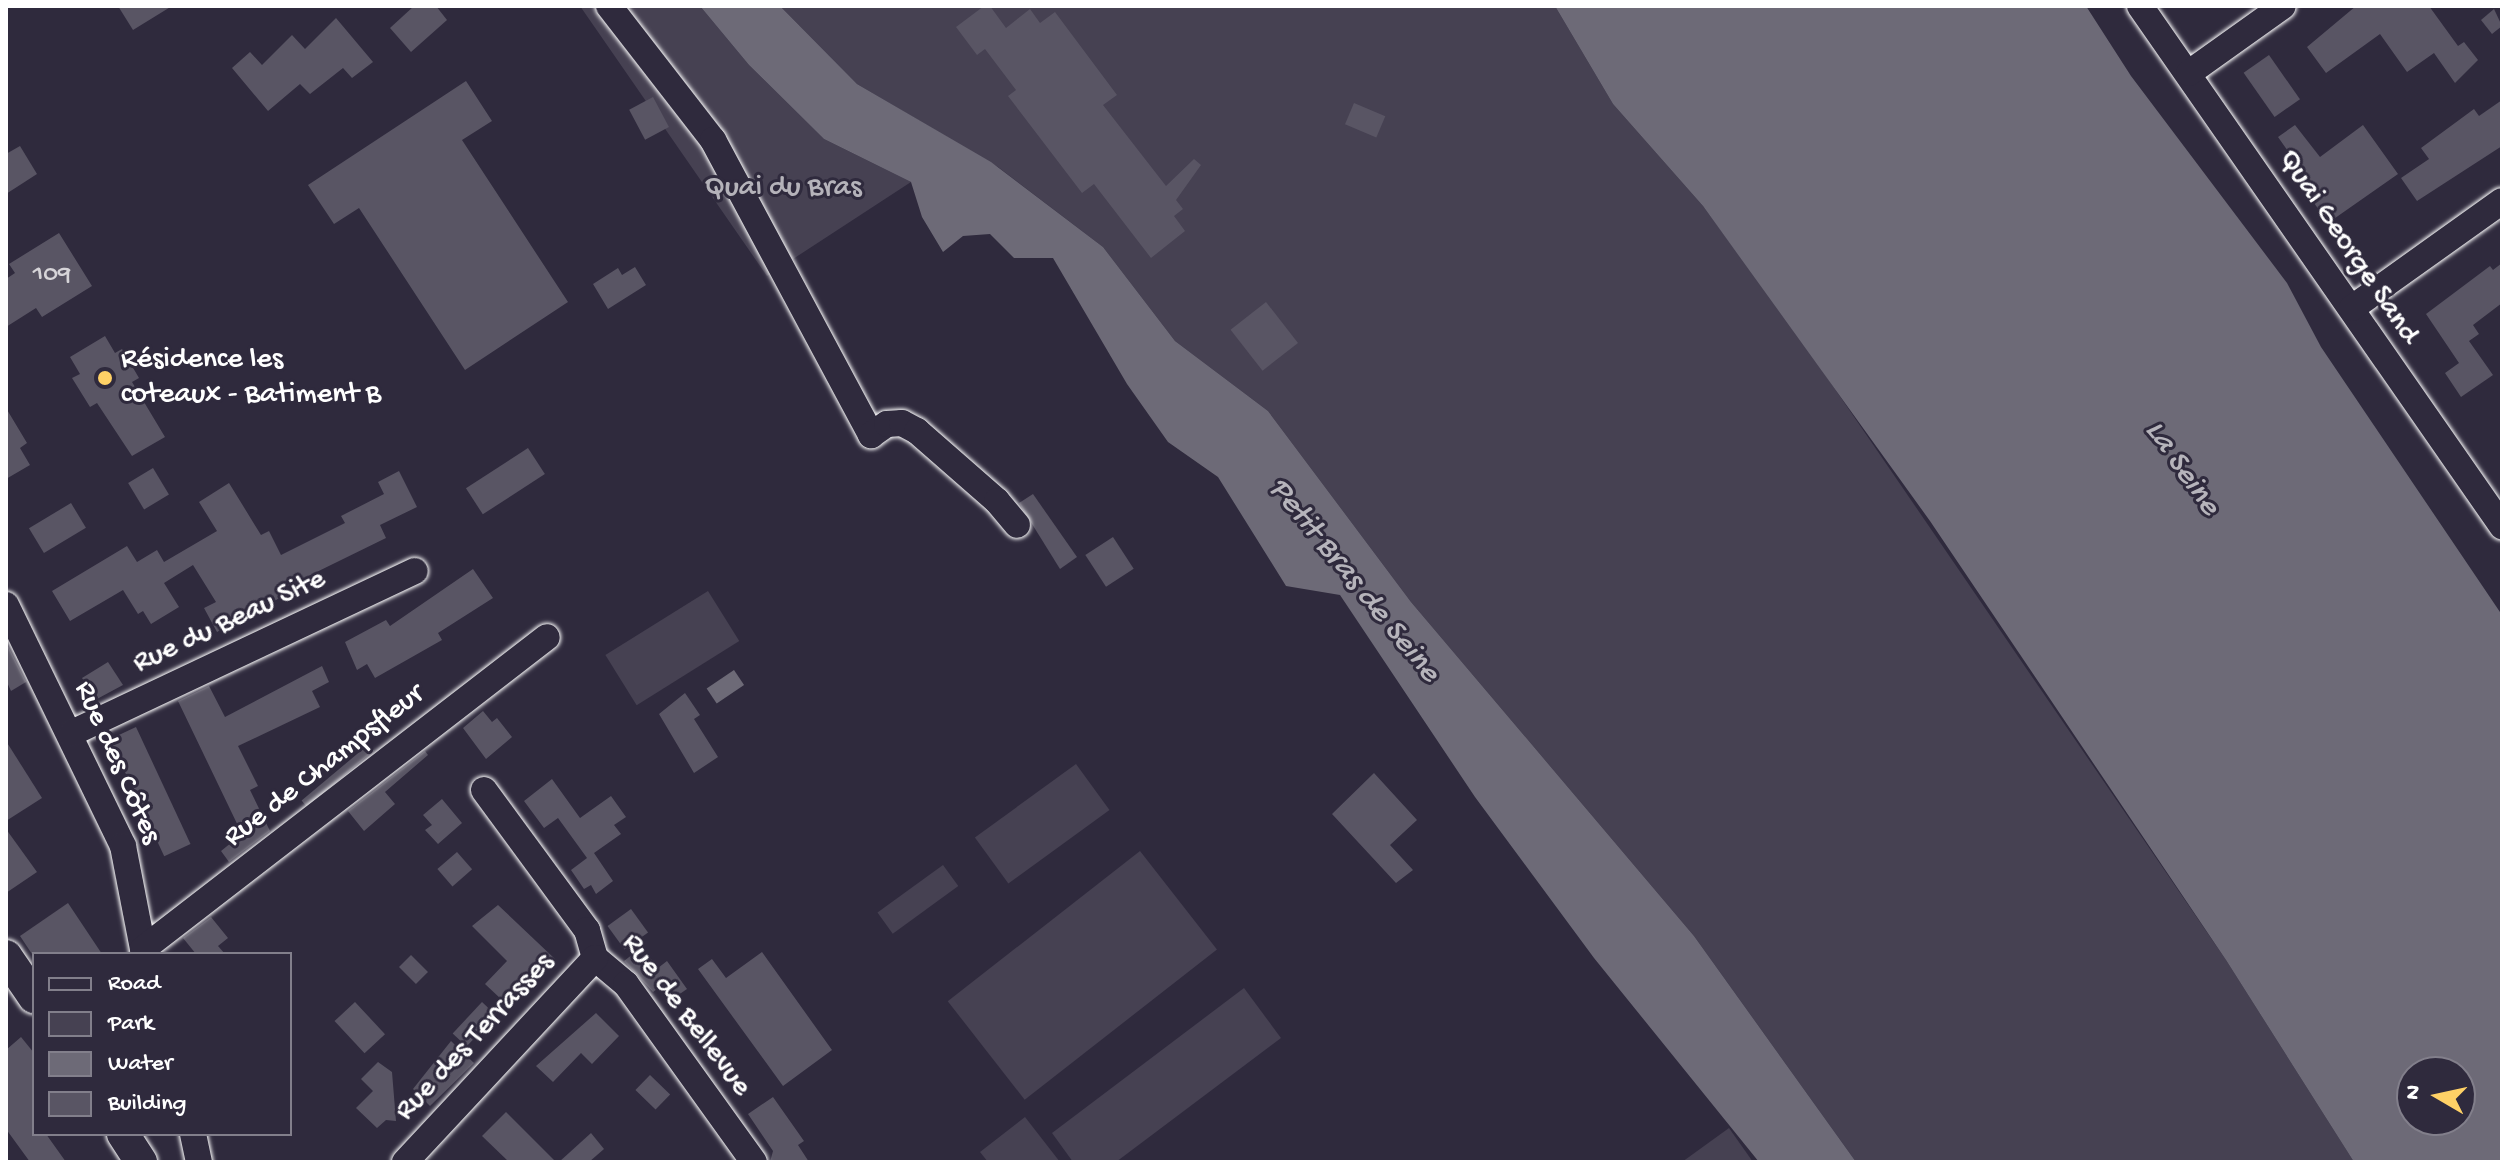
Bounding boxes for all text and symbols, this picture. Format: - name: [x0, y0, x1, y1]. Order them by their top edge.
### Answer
- street label: Quai George Sand: [2269, 144, 2425, 352]
- park label: Quai du Bras: [705, 171, 861, 207]
- house number: 109: [33, 260, 71, 292]
- place label: Résidence les coteaux - Batiment B: [121, 343, 381, 414]
- marker: Résidence les coteaux - Batiment B: [96, 369, 114, 387]
- water label: La Seine: [2135, 414, 2227, 524]
- water label: Petit Bras de Seine: [1259, 471, 1447, 691]
- street label: Rue du Beau Site: [128, 563, 332, 683]
- street label: Rue des Côtes: [64, 676, 168, 850]
- street label: Rue de Champsfleur: [218, 678, 432, 856]
- street label: Rue de Bellevue: [612, 927, 758, 1105]
- street label: Rue des Terrasses: [389, 946, 563, 1130]
- legend: [32, 952, 292, 1136]
- text: Road: [108, 970, 160, 999]
- text: Park: [108, 1010, 154, 1039]
- text: Water: [108, 1050, 172, 1079]
- north arrow: [2396, 1056, 2476, 1136]
- text: N: [2400, 1083, 2428, 1102]
- text: Building: [108, 1090, 186, 1119]

